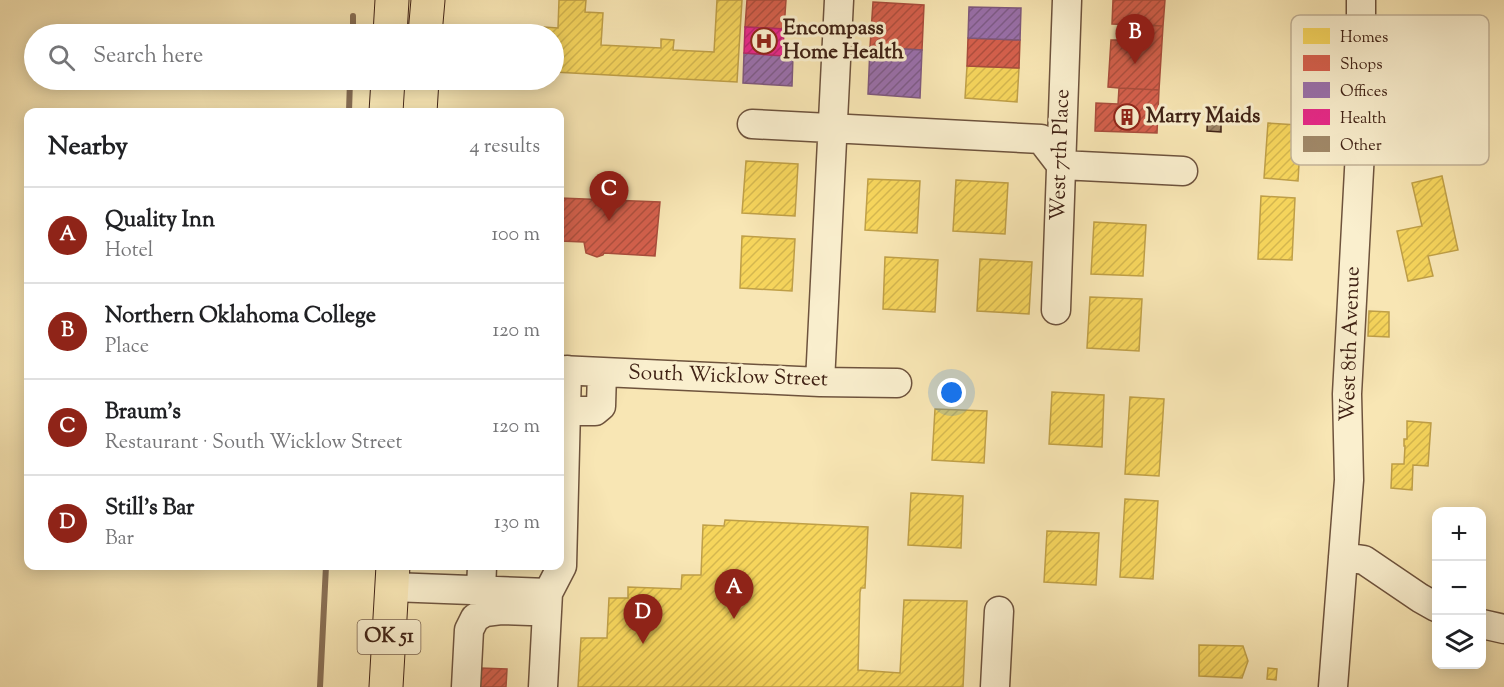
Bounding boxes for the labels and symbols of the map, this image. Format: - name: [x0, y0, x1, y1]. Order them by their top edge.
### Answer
- place label: Encompass Home Health: [783, 14, 904, 68]
- pin: B: [1116, 14, 1154, 64]
- legend: [1291, 15, 1489, 165]
- hospital icon: Encompass Home Health: [749, 26, 779, 56]
- text: Homes: [1340, 27, 1388, 50]
- text: Shops: [1340, 54, 1383, 77]
- text: Offices: [1340, 81, 1388, 104]
- street label: West 7th Place: [1044, 89, 1078, 221]
- building icon: Marry Maids: [1112, 102, 1142, 132]
- place label: Marry Maids: [1146, 102, 1260, 132]
- text: Health: [1340, 108, 1387, 131]
- text: Other: [1340, 135, 1382, 158]
- pin: C: [590, 172, 628, 221]
- street label: West 8th Avenue: [1333, 266, 1369, 422]
- street label: South Wicklow Street: [628, 359, 828, 395]
- your location: [937, 378, 966, 407]
- pin: A: [714, 570, 754, 619]
- pin: D: [624, 594, 662, 644]
- road number: OK 51: [358, 620, 420, 654]

